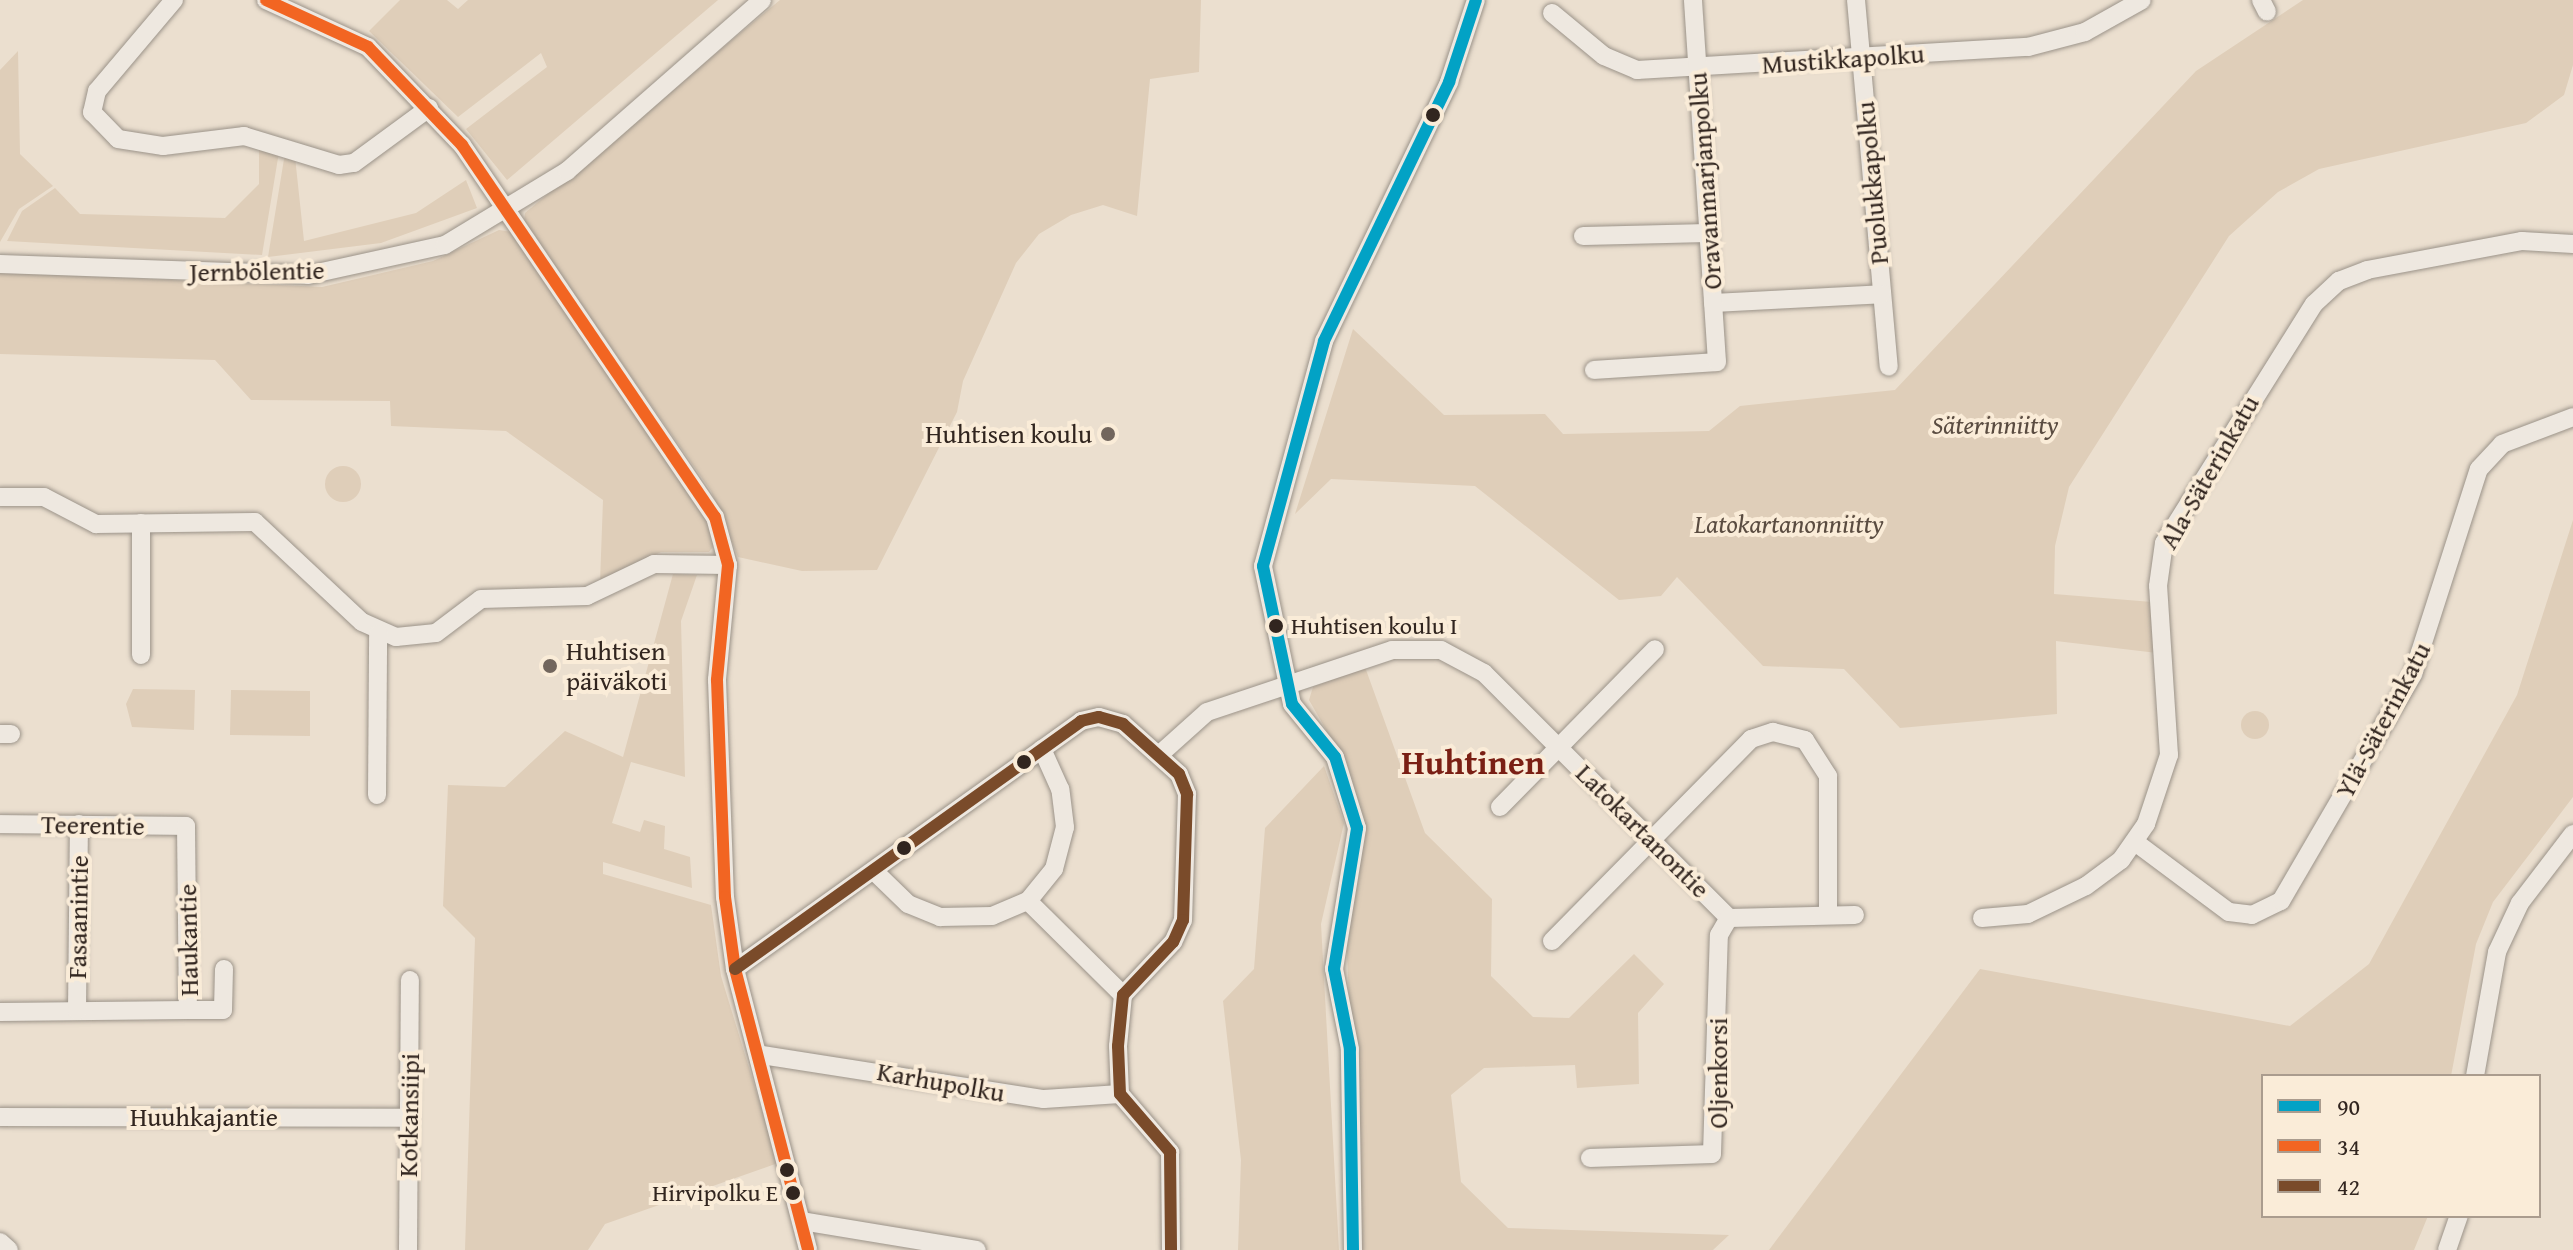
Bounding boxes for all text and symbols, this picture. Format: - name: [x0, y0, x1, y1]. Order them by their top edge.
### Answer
- street label: Mustikkapolku: [1761, 38, 1925, 80]
- street label: Oravanmarjanpolku: [1682, 71, 1728, 291]
- street label: Puolukkapolku: [1849, 100, 1895, 266]
- unlabelled marker: [1425, 107, 1441, 123]
- street label: Jernbölentie: [189, 254, 325, 288]
- street label: Ala-Säterinkatu: [2152, 390, 2266, 554]
- park label: Säterinniitty: [1932, 409, 2058, 441]
- place label: Huhtisen koulu: [925, 418, 1092, 450]
- marker: Huhtisen koulu: [1099, 425, 1117, 443]
- park label: Latokartanonniitty: [1694, 508, 1884, 540]
- place label: Huhtisen koulu I: [1291, 612, 1457, 640]
- marker: Huhtisen koulu I: [1268, 618, 1284, 634]
- place label: Huhtisen päiväkoti: [566, 635, 667, 696]
- street label: Ylä-Säterinkatu: [2329, 637, 2437, 803]
- marker: Huhtisen päiväkoti: [541, 657, 559, 675]
- district label: Huhtinen: [1401, 742, 1545, 782]
- unlabelled marker: [1016, 754, 1032, 770]
- street label: Latokartanontie: [1570, 758, 1716, 904]
- street label: Teerentie: [41, 808, 145, 842]
- unlabelled marker: [896, 840, 912, 856]
- street label: Fasaanintie: [61, 855, 95, 979]
- street label: Haukantie: [171, 884, 205, 996]
- street label: Oljenkorsi: [1702, 1017, 1734, 1129]
- street label: Kotkansiipi: [392, 1053, 426, 1177]
- street label: Karhupolku: [875, 1055, 1007, 1109]
- legend: [2261, 1074, 2541, 1218]
- text: 90: [2337, 1089, 2360, 1124]
- street label: Huuhkajantie: [130, 1101, 278, 1133]
- text: 34: [2337, 1129, 2360, 1164]
- unlabelled marker: [779, 1162, 795, 1178]
- text: 42: [2337, 1169, 2360, 1204]
- place label: Hirvipolku E: [652, 1179, 778, 1207]
- marker: Hirvipolku E: [785, 1185, 801, 1201]

